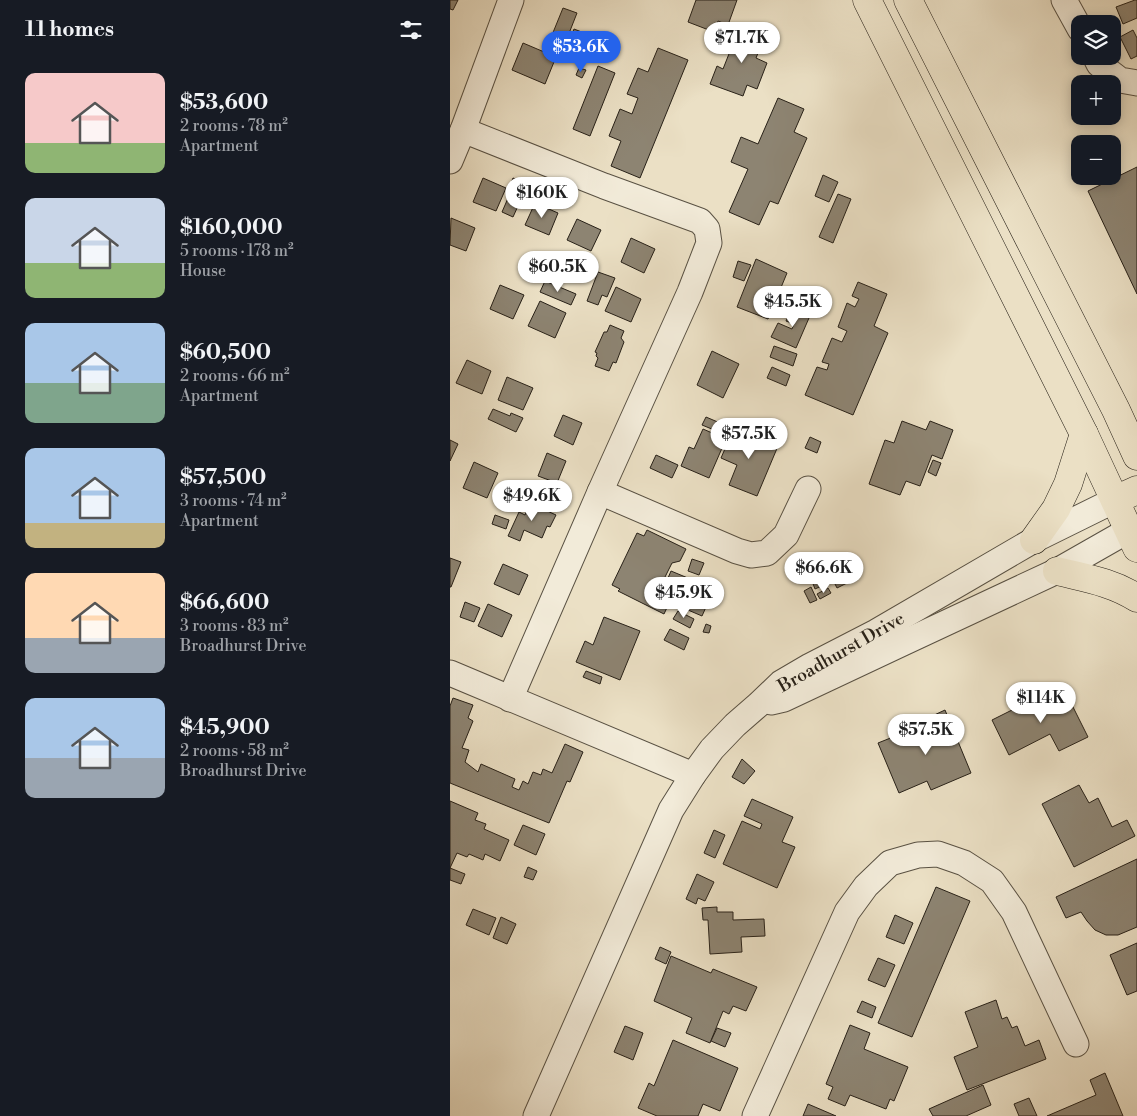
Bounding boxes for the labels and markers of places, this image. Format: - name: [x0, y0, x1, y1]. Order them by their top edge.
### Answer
- pin: $71.7K: [701, 22, 783, 64]
- pin: $53.6K: [540, 30, 622, 73]
- pin: $160K: [507, 176, 577, 219]
- pin: $60.5K: [517, 250, 599, 293]
- pin: $45.5K: [752, 286, 834, 328]
- pin: $57.5K: [708, 418, 790, 460]
- pin: $49.6K: [491, 480, 573, 522]
- pin: $66.6K: [783, 552, 865, 594]
- pin: $45.9K: [643, 576, 725, 619]
- pin: $114K: [1006, 682, 1076, 724]
- pin: $57.5K: [885, 714, 967, 756]

